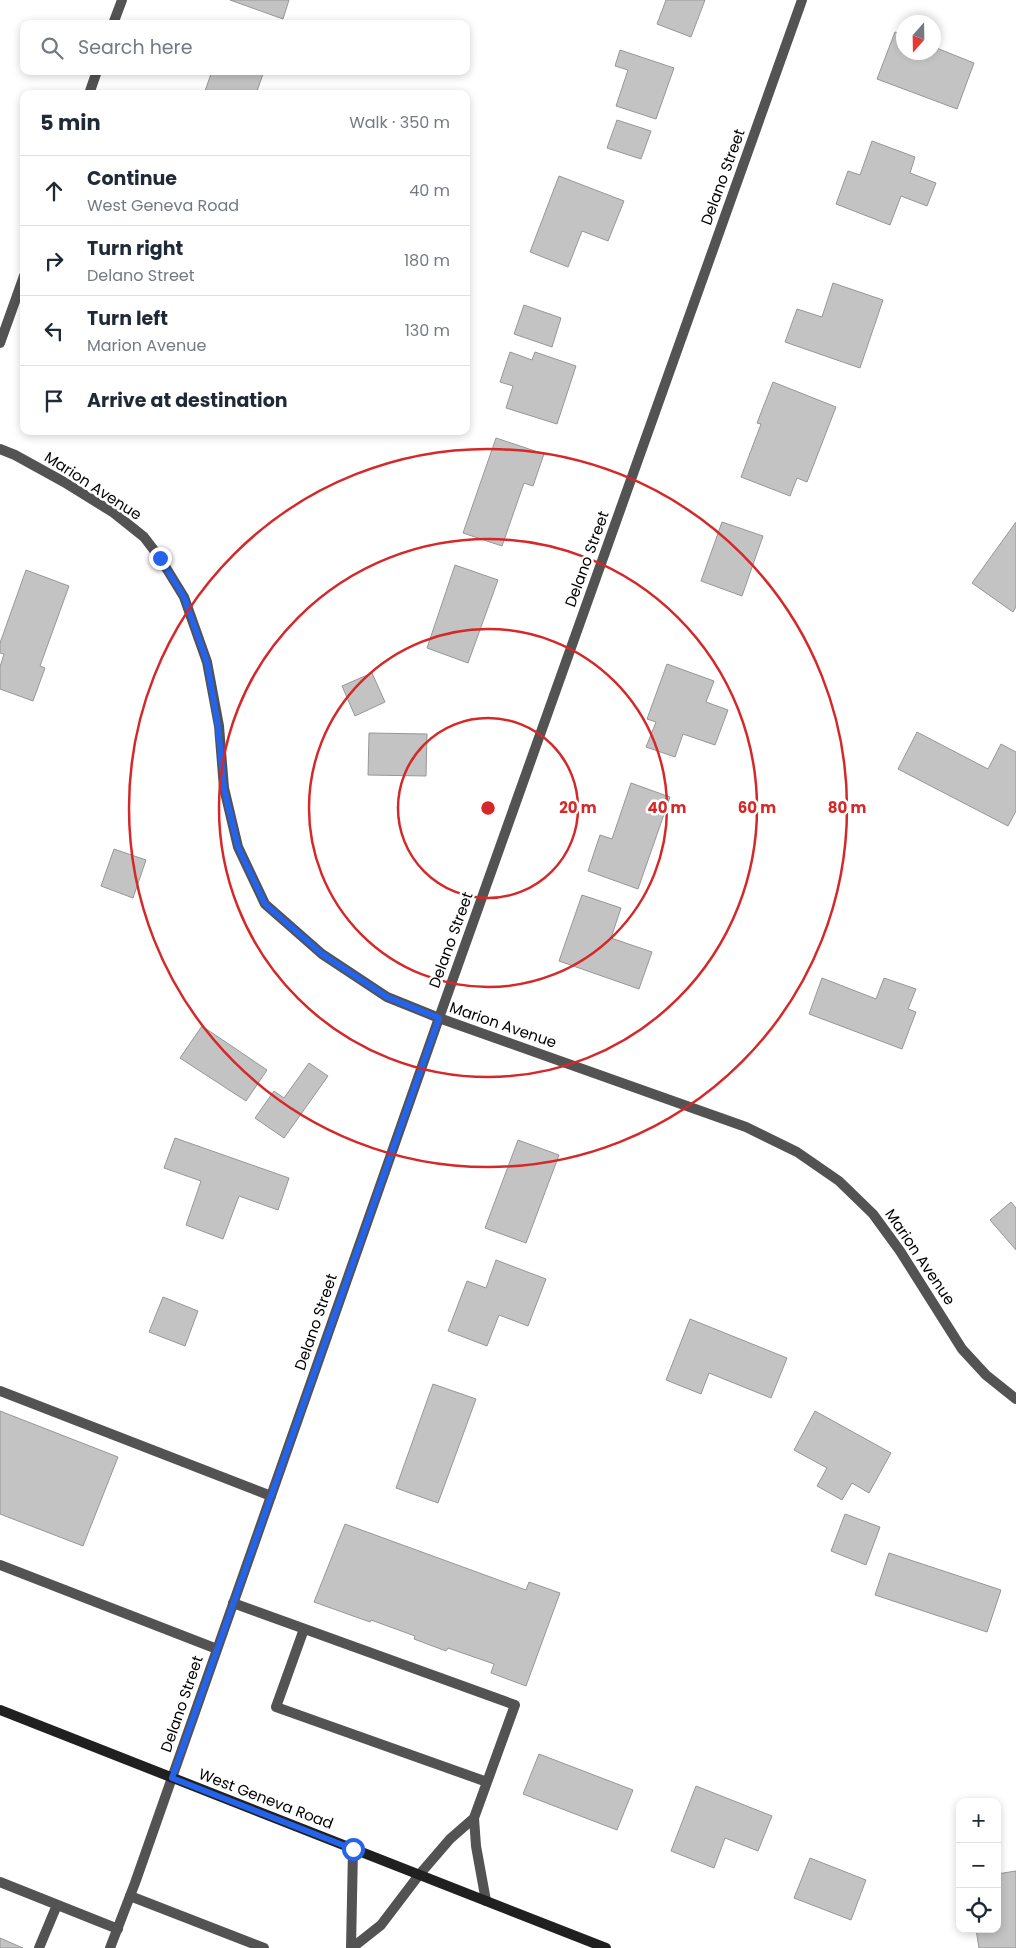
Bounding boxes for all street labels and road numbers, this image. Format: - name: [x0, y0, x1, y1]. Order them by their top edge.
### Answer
- street label: Delano Street: [695, 126, 750, 228]
- street label: Marion Avenue: [41, 446, 146, 525]
- street label: Delano Street: [559, 508, 614, 610]
- street label: Delano Street: [423, 889, 478, 991]
- street label: Marion Avenue: [447, 996, 559, 1053]
- street label: Marion Avenue: [880, 1204, 960, 1309]
- street label: Delano Street: [289, 1271, 342, 1373]
- street label: Delano Street: [155, 1653, 208, 1755]
- street label: West Geneva Road: [196, 1763, 337, 1834]

